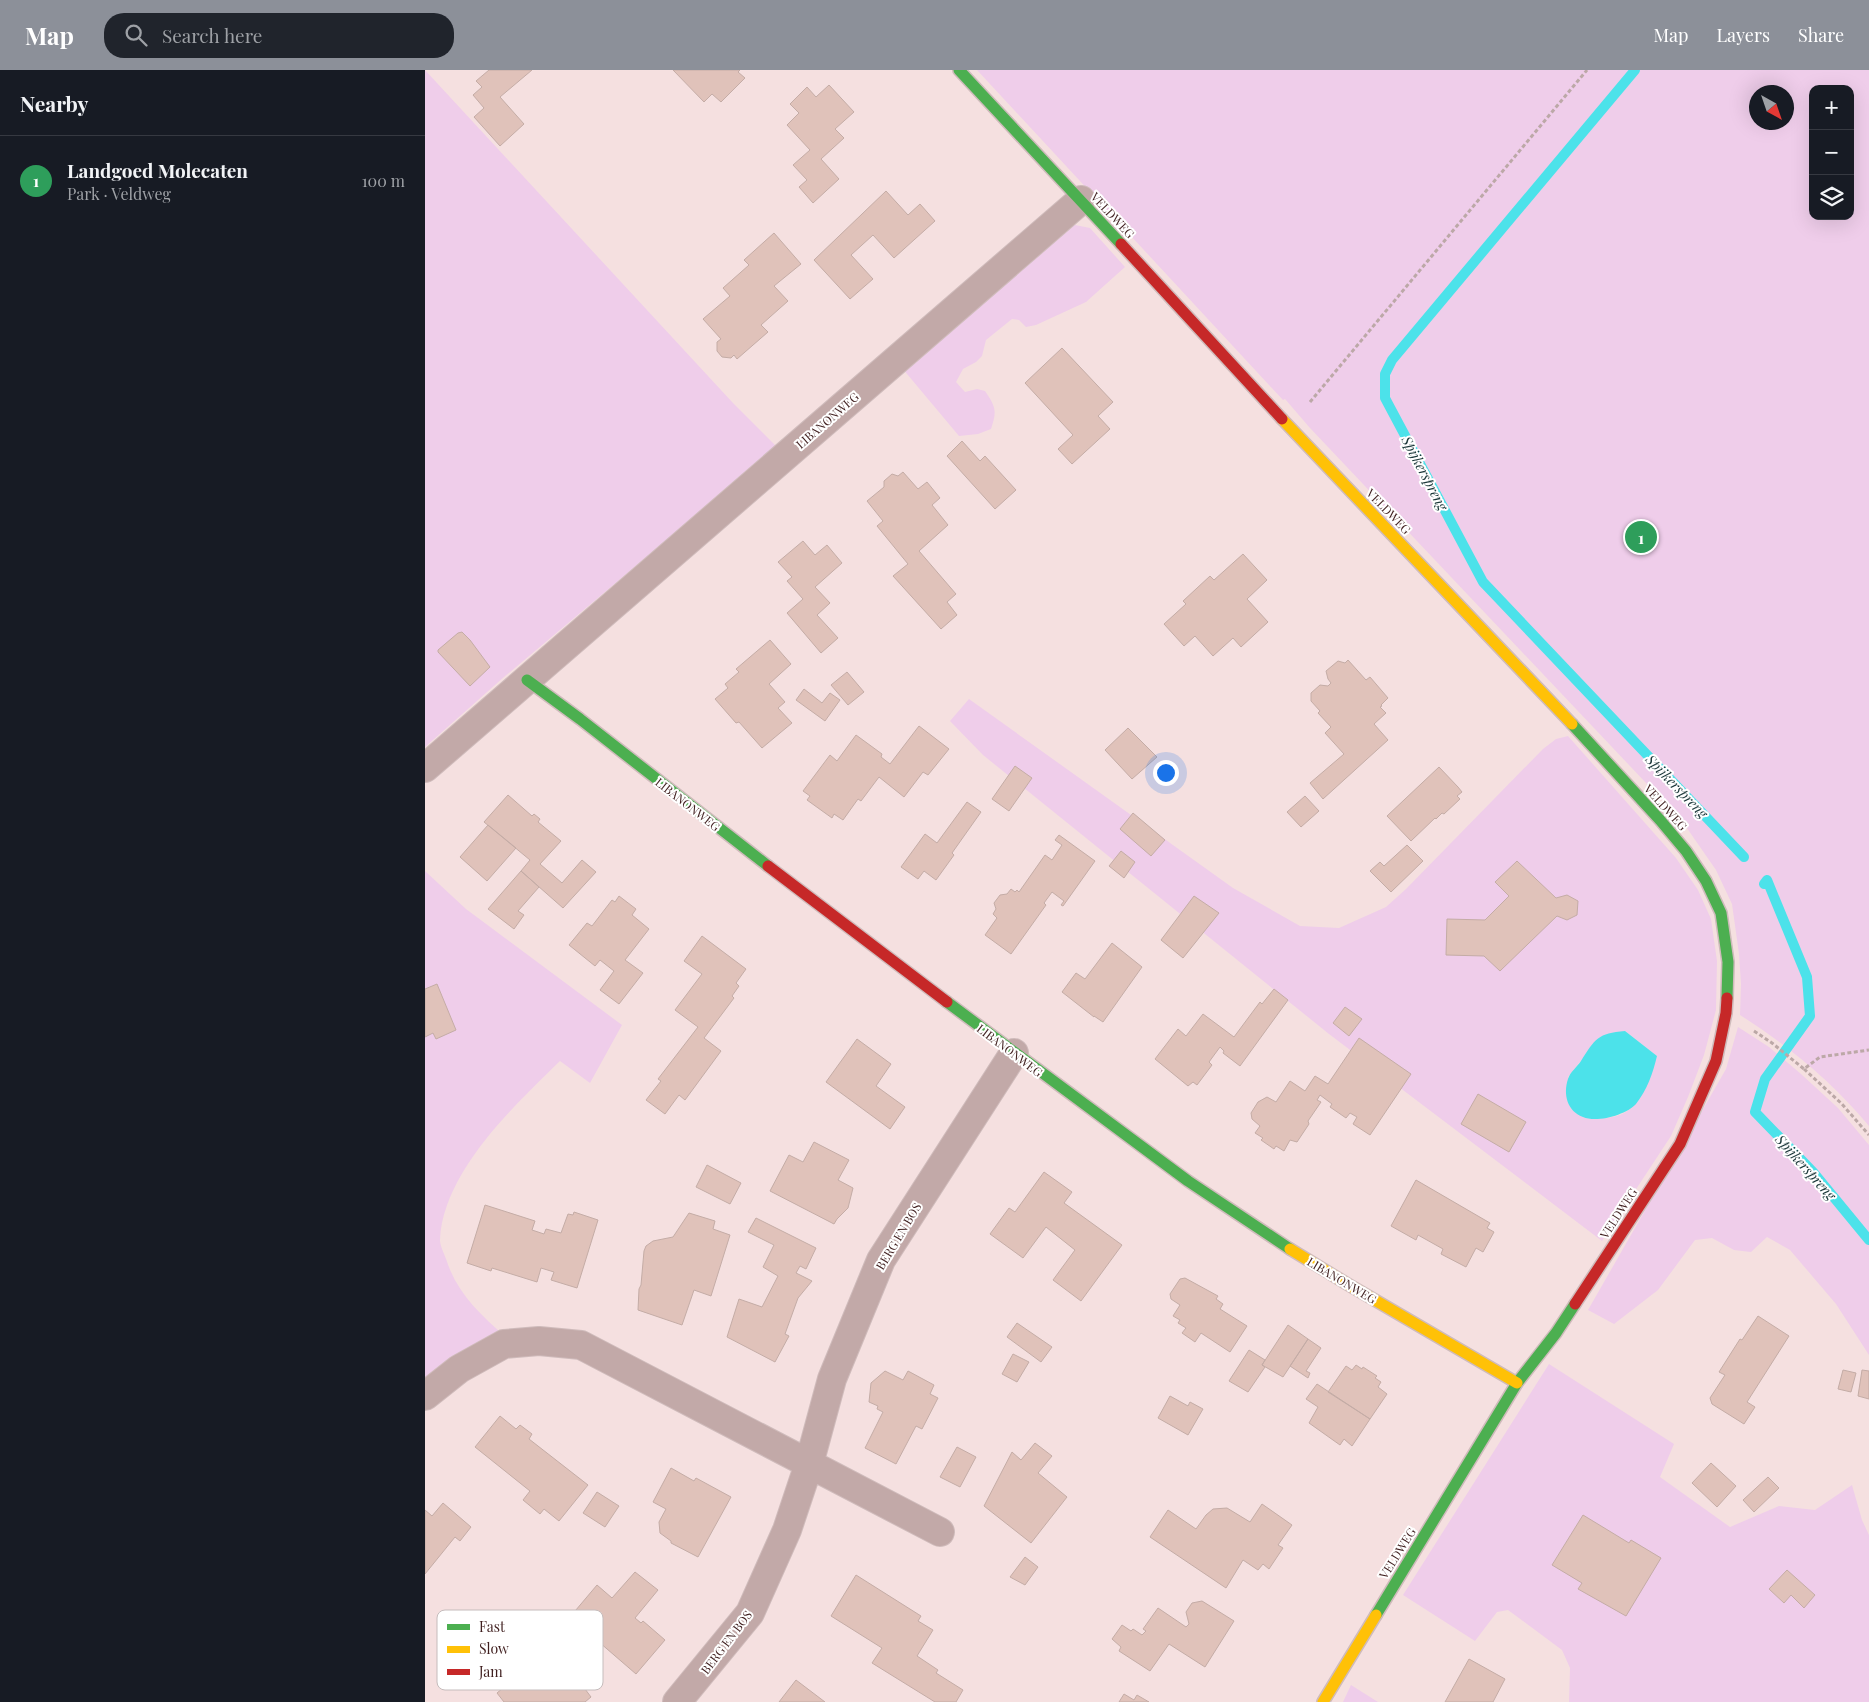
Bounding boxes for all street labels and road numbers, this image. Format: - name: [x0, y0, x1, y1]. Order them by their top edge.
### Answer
- street label: VELDWEG: [1087, 188, 1139, 242]
- street label: LIBANONWEG: [792, 388, 862, 452]
- street label: VELDWEG: [1363, 484, 1415, 537]
- street label: LIBANONWEG: [652, 774, 724, 835]
- street label: VELDWEG: [1640, 780, 1691, 834]
- street label: LIBANONWEG: [974, 1020, 1046, 1080]
- street label: VELDWEG: [1595, 1184, 1641, 1242]
- street label: BERG EN BOS: [872, 1200, 924, 1272]
- street label: LIBANONWEG: [1304, 1253, 1380, 1307]
- street label: VELDWEG: [1375, 1524, 1419, 1582]
- street label: BERG EN BOS: [697, 1607, 755, 1677]

